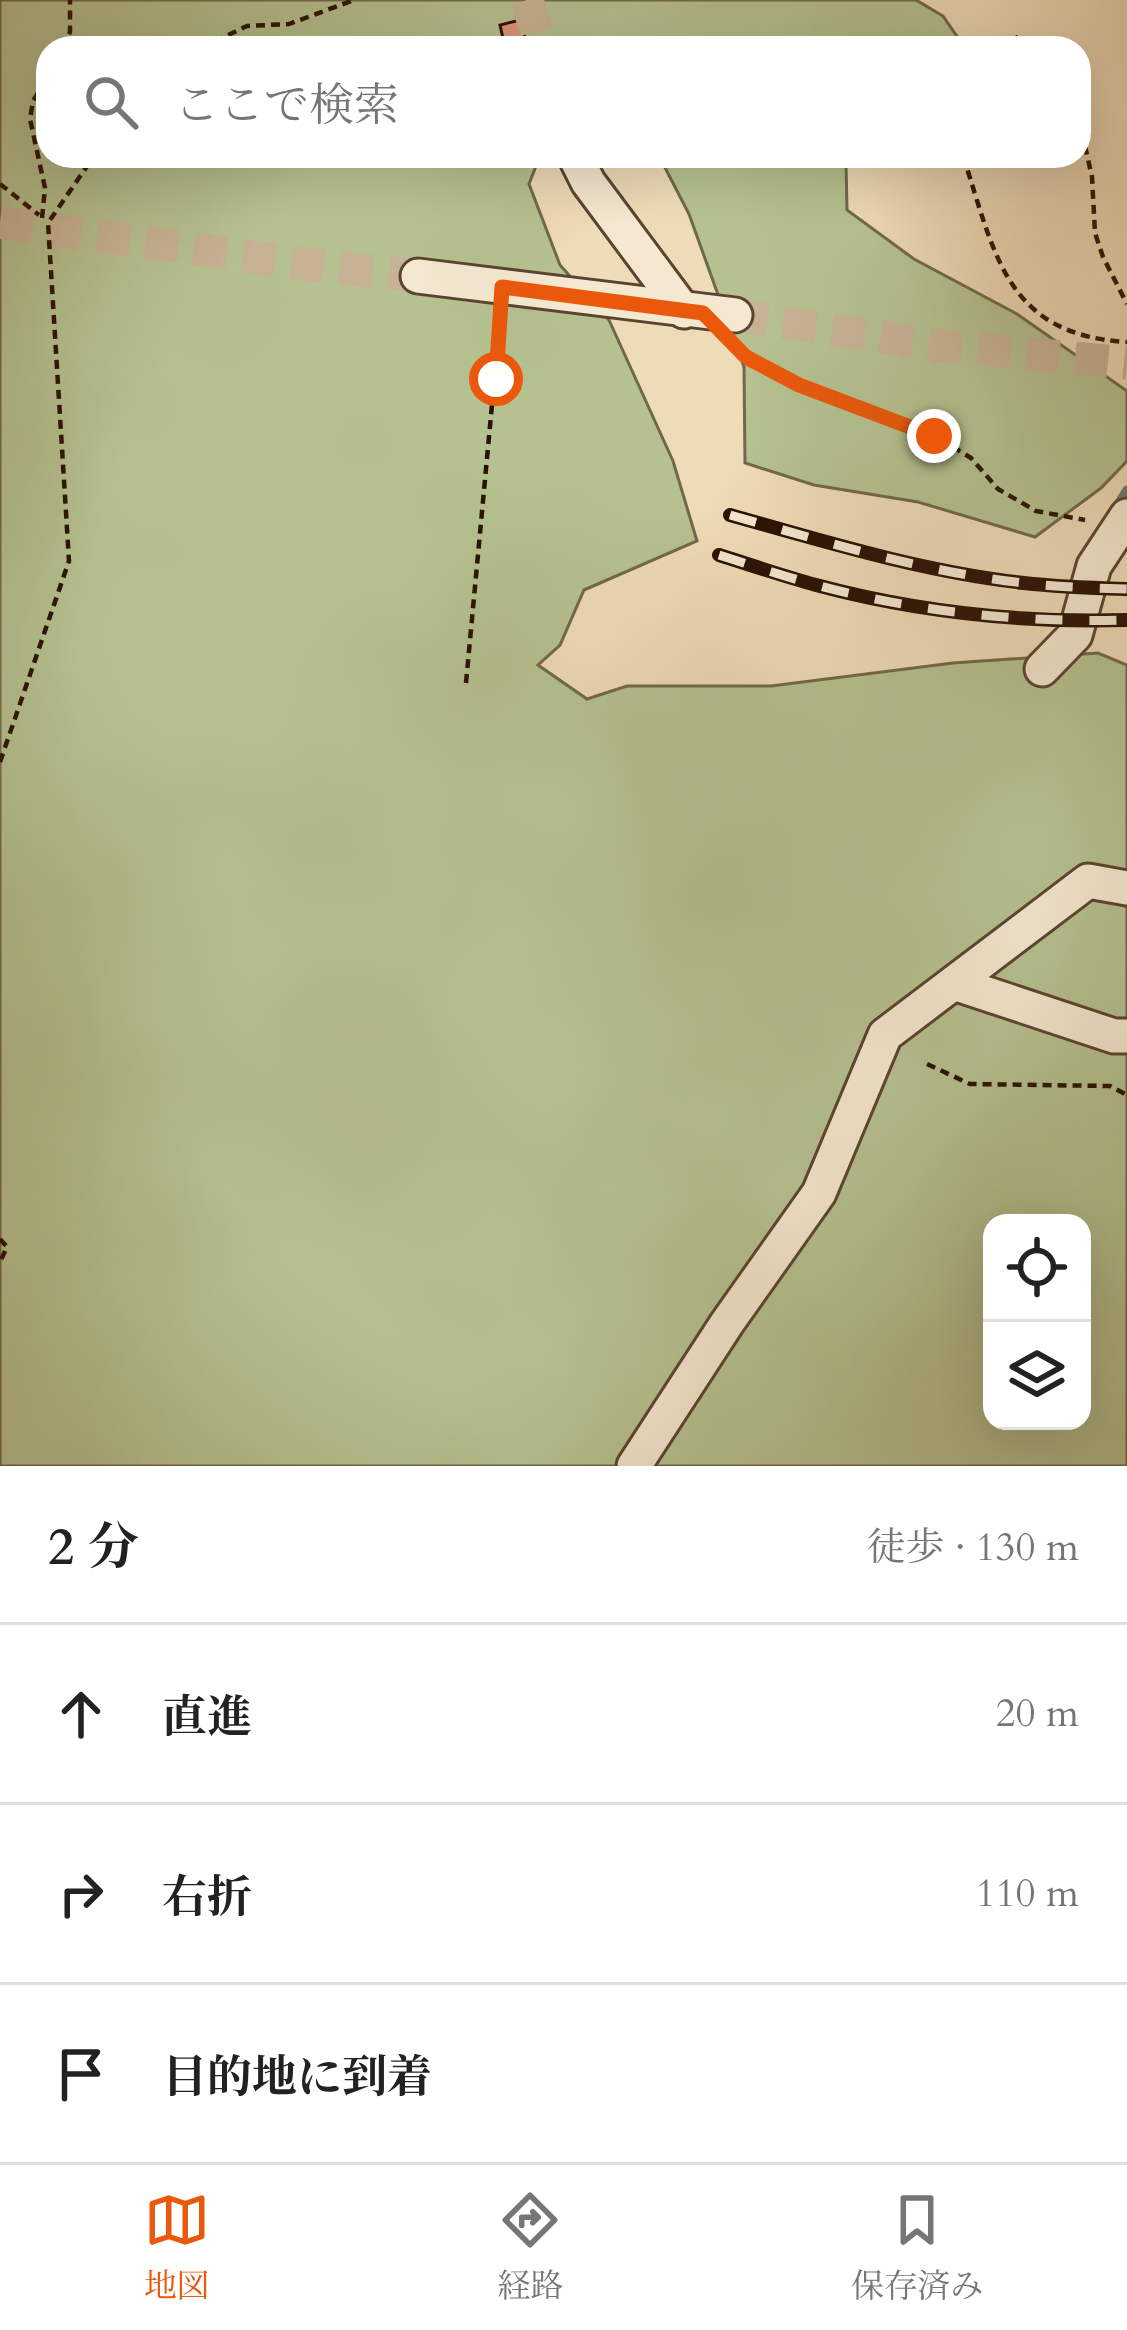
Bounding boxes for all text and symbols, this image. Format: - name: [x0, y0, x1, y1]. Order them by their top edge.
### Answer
- search box: [36, 36, 1091, 168]
- icon: search: [78, 69, 144, 135]
- text: ここで検索: [174, 75, 399, 136]
- route start: [469, 352, 523, 406]
- route end: [907, 409, 961, 463]
- map controls: [983, 1214, 1091, 1430]
- button: locate: [983, 1214, 1091, 1322]
- button: layers: [983, 1322, 1091, 1430]
- text: 2 分: [48, 1513, 139, 1583]
- text: 徒歩 · 130 m: [867, 1521, 1079, 1574]
- icon: ahead: [48, 1681, 114, 1747]
- text: 直進: [162, 1687, 252, 1748]
- text: 20 m: [996, 1687, 1079, 1740]
- icon: right: [48, 1861, 114, 1927]
- text: 右折: [162, 1867, 252, 1928]
- text: 110 m: [976, 1867, 1079, 1920]
- icon: arrive: [48, 2041, 114, 2107]
- text: 目的地に到着: [162, 2047, 432, 2108]
- tab: 地図: [144, 2187, 210, 2309]
- tab: 経路: [497, 2187, 563, 2309]
- tab: 保存済み: [851, 2187, 983, 2309]

